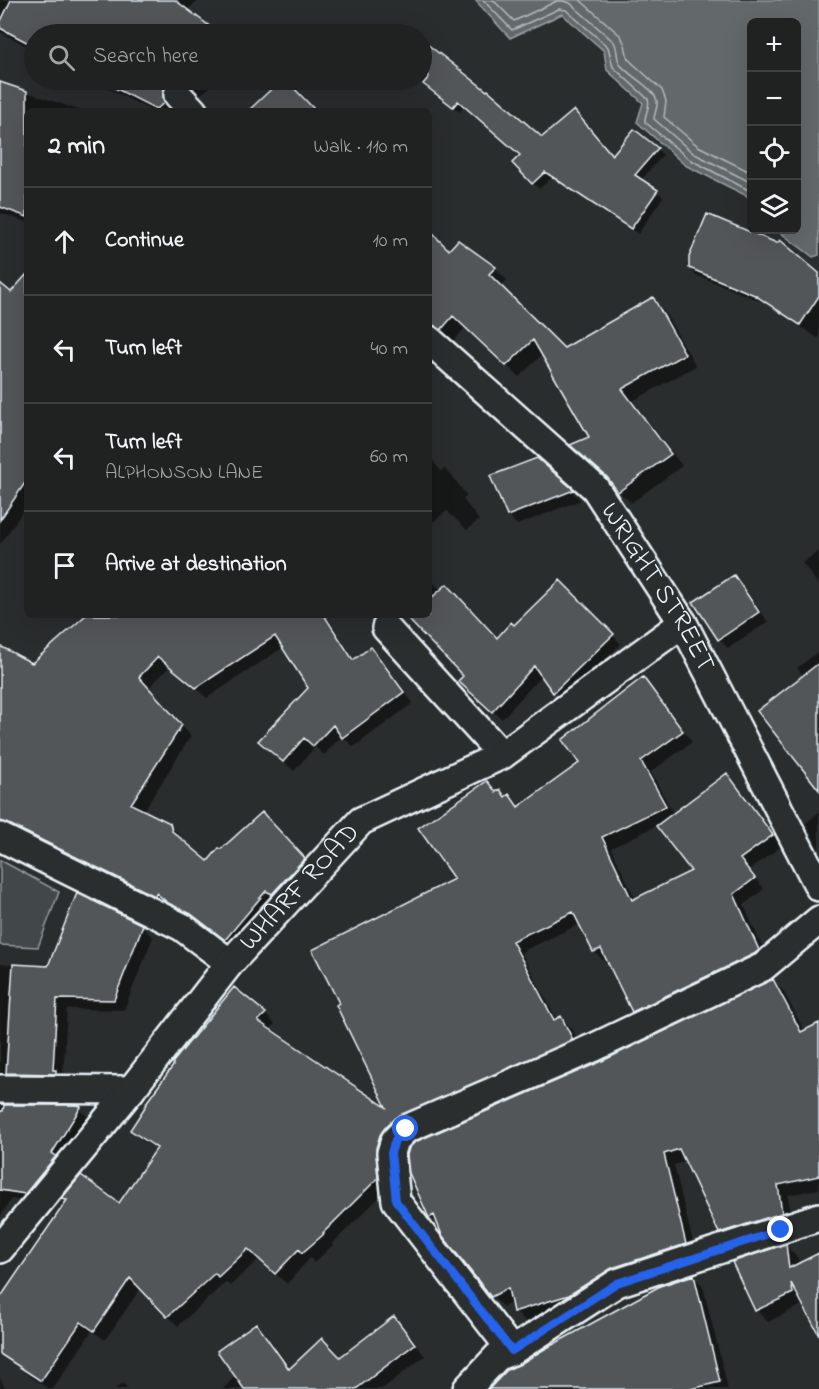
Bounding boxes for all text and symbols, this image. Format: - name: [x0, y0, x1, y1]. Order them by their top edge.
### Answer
- map controls: [747, 18, 801, 234]
- button: +: [747, 18, 801, 72]
- search box: [24, 24, 432, 90]
- icon: search: [45, 41, 78, 74]
- text: Search here: [93, 41, 198, 73]
- button: −: [747, 72, 801, 126]
- button: locate: [747, 126, 801, 180]
- text: 2 min: [48, 128, 105, 166]
- text: Walk · 110 m: [313, 133, 408, 162]
- button: layers: [747, 180, 801, 234]
- icon: ahead: [48, 225, 81, 258]
- text: Continue: [105, 225, 184, 257]
- text: 10 m: [372, 227, 408, 256]
- icon: left: [48, 333, 81, 366]
- text: Turn left: [105, 333, 182, 365]
- text: 40 m: [371, 335, 408, 364]
- text: Turn left: [105, 427, 182, 459]
- icon: left: [48, 441, 81, 474]
- text: 60 m: [370, 443, 408, 472]
- text: ALPHONSON LANE: [105, 459, 263, 488]
- street label: WRIGHT STREET: [590, 495, 725, 679]
- icon: arrive: [48, 549, 81, 582]
- text: Arrive at destination: [105, 549, 287, 581]
- street label: WHARF ROAD: [231, 815, 369, 960]
- route start: [392, 1115, 418, 1141]
- route end: [767, 1216, 793, 1242]

